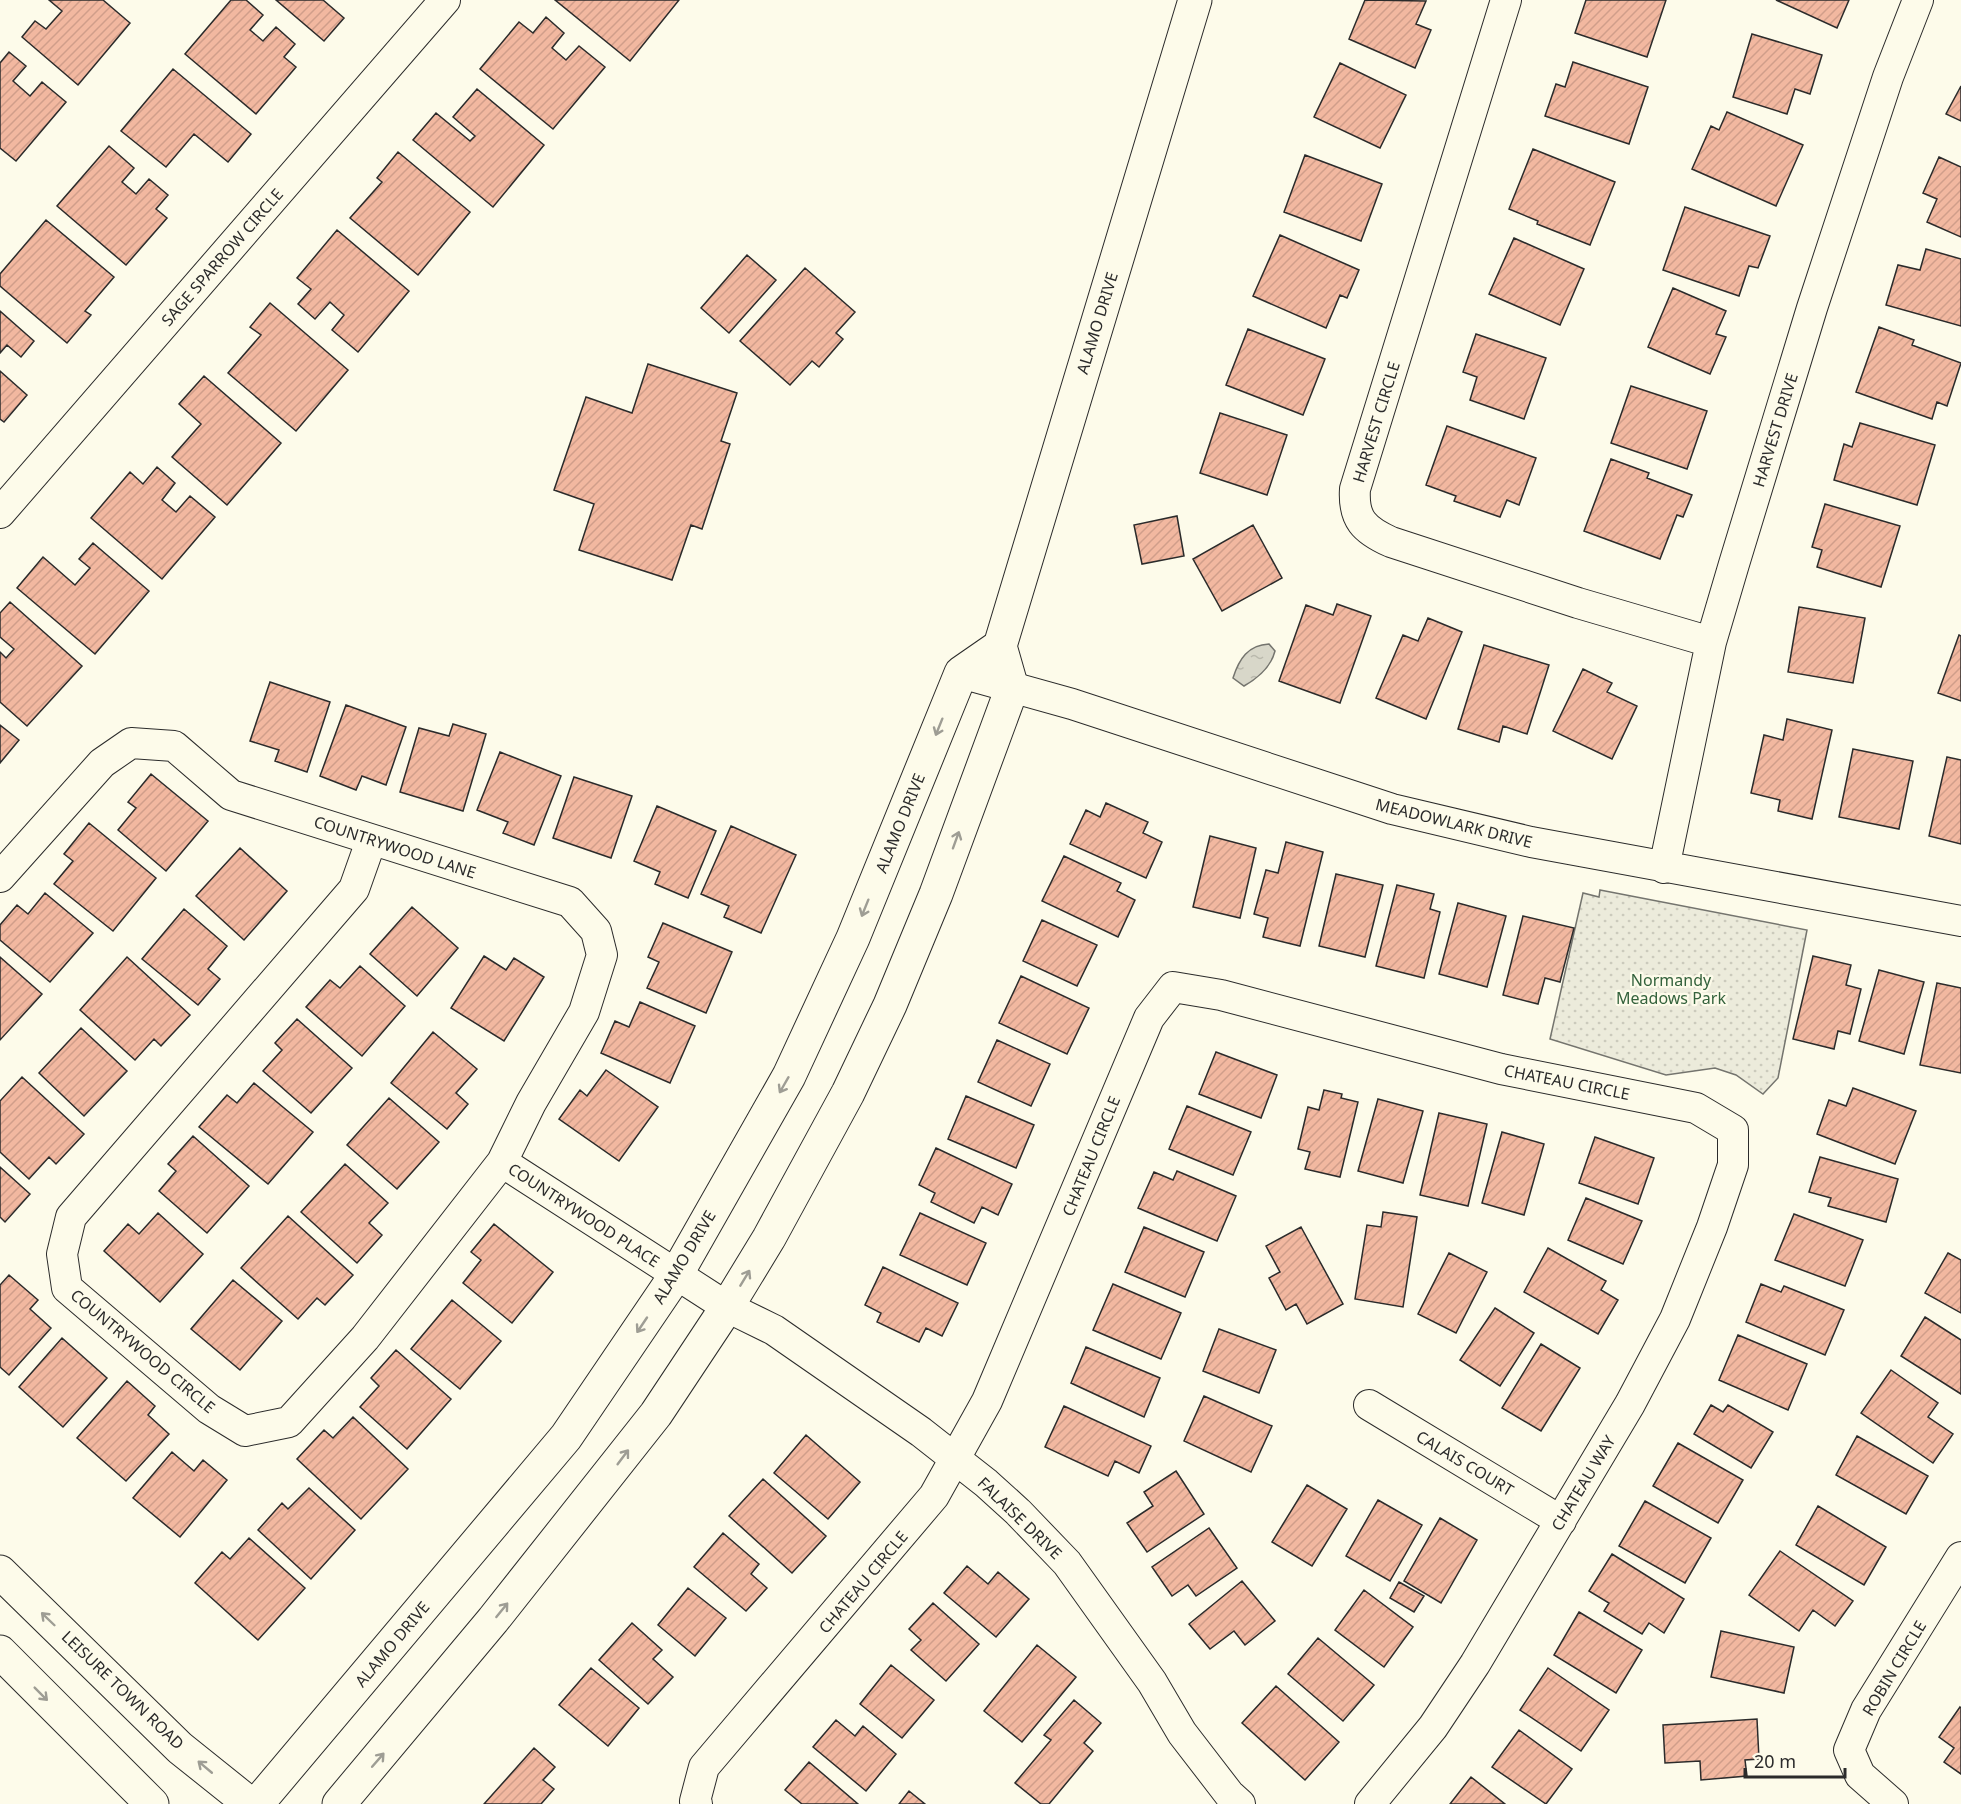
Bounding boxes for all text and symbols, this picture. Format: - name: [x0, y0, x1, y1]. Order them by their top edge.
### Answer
- street label: SAGE SPARROW CIRCLE: [156, 184, 288, 330]
- street label: ALAMO DRIVE: [1071, 269, 1123, 377]
- street label: HARVEST CIRCLE: [1347, 359, 1405, 485]
- street label: HARVEST DRIVE: [1747, 370, 1803, 490]
- one-way arrow: [933, 718, 944, 736]
- street label: ALAMO DRIVE: [870, 770, 930, 876]
- street label: MEADOWLARK DRIVE: [1373, 793, 1535, 853]
- street label: COUNTRYWOOD LANE: [311, 810, 479, 884]
- one-way arrow: [951, 831, 962, 849]
- one-way arrow: [859, 898, 870, 917]
- park label: Normandy Meadows Park: [1616, 969, 1726, 1009]
- street label: CHATEAU CIRCLE: [1502, 1059, 1632, 1105]
- one-way arrow: [778, 1076, 790, 1093]
- street label: CHATEAU CIRCLE: [1057, 1093, 1125, 1219]
- street label: COUNTRYWOOD PLACE: [504, 1158, 664, 1272]
- street label: ALAMO DRIVE: [647, 1206, 721, 1308]
- one-way arrow: [739, 1270, 751, 1287]
- street label: COUNTRYWOOD CIRCLE: [66, 1284, 220, 1418]
- one-way arrow: [636, 1316, 648, 1333]
- street label: CALAIS COURT: [1412, 1425, 1518, 1501]
- street label: CHATEAU WAY: [1546, 1430, 1621, 1535]
- one-way arrow: [617, 1449, 629, 1465]
- street label: FALAISE DRIVE: [973, 1472, 1067, 1564]
- street label: CHATEAU CIRCLE: [813, 1526, 913, 1638]
- street label: ALAMO DRIVE: [350, 1596, 434, 1692]
- one-way arrow: [495, 1602, 508, 1618]
- one-way arrow: [41, 1611, 56, 1626]
- street label: ROBIN CIRCLE: [1857, 1616, 1931, 1720]
- street label: LEISURE TOWN ROAD: [57, 1626, 189, 1754]
- one-way arrow: [34, 1686, 48, 1701]
- scale bar: [1745, 1741, 1846, 1779]
- text: 20 m: [1754, 1749, 1796, 1773]
- one-way arrow: [371, 1752, 384, 1768]
- one-way arrow: [197, 1760, 213, 1773]

